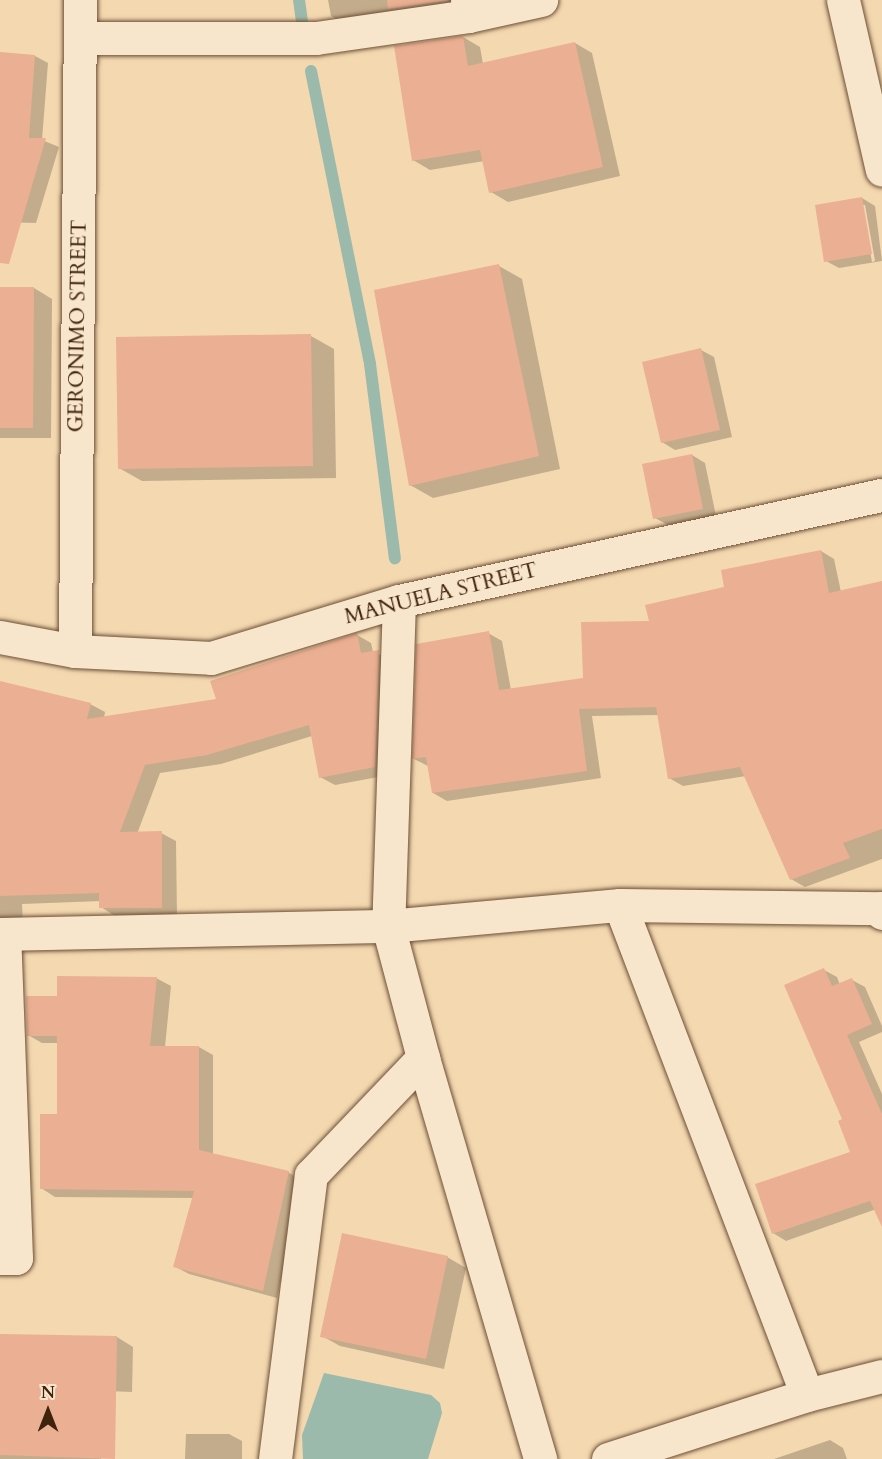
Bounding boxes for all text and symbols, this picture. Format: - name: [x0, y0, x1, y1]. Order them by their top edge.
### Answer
- street label: GERONIMO STREET: [64, 219, 92, 433]
- street label: MANUELA STREET: [342, 558, 540, 630]
- north arrow: [18, 1381, 78, 1441]
- text: N: [41, 1382, 55, 1404]

